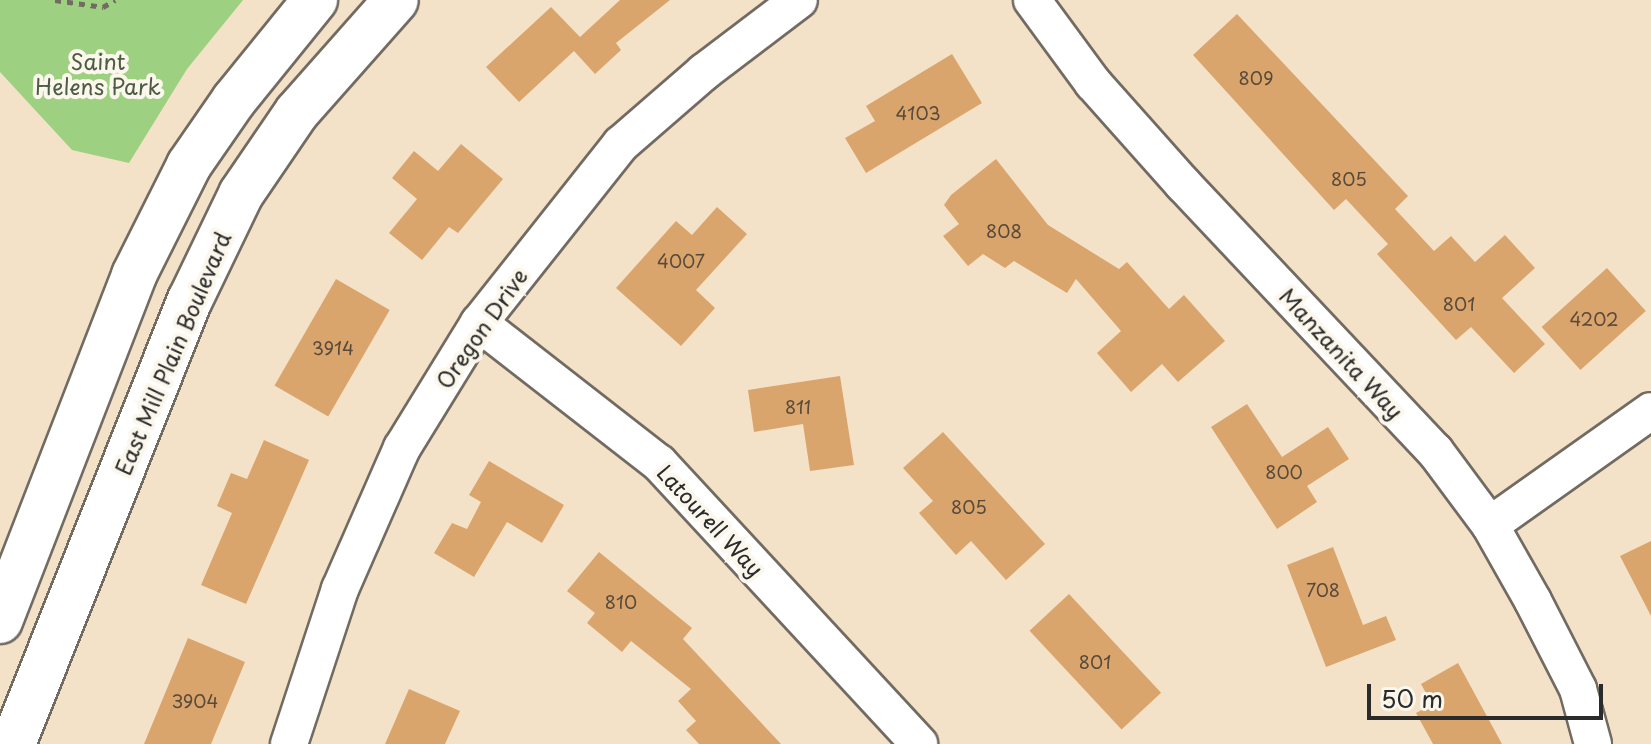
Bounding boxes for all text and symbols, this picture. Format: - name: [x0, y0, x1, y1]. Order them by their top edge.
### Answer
- park label: Saint Helens Park: [35, 47, 161, 98]
- house number: 809: [1239, 67, 1273, 89]
- house number: 4103: [896, 102, 940, 124]
- house number: 805: [1331, 168, 1367, 190]
- house number: 808: [986, 220, 1022, 242]
- street label: East Mill Plain Boulevard: [109, 227, 235, 479]
- house number: 4007: [657, 250, 705, 272]
- street label: Oregon Drive: [430, 263, 532, 393]
- street label: Manzanita Way: [1274, 282, 1410, 424]
- house number: 801: [1443, 293, 1475, 315]
- house number: 4202: [1569, 308, 1619, 330]
- house number: 3914: [312, 337, 354, 359]
- house number: 811: [785, 396, 811, 418]
- street label: Latourell Way: [652, 458, 770, 582]
- house number: 800: [1265, 461, 1303, 483]
- house number: 805: [951, 496, 987, 518]
- house number: 708: [1306, 579, 1340, 601]
- house number: 810: [605, 591, 637, 613]
- house number: 801: [1079, 651, 1111, 673]
- scale bar: [1371, 668, 1607, 718]
- text: 50 m: [1381, 680, 1443, 716]
- house number: 3904: [172, 690, 218, 712]

